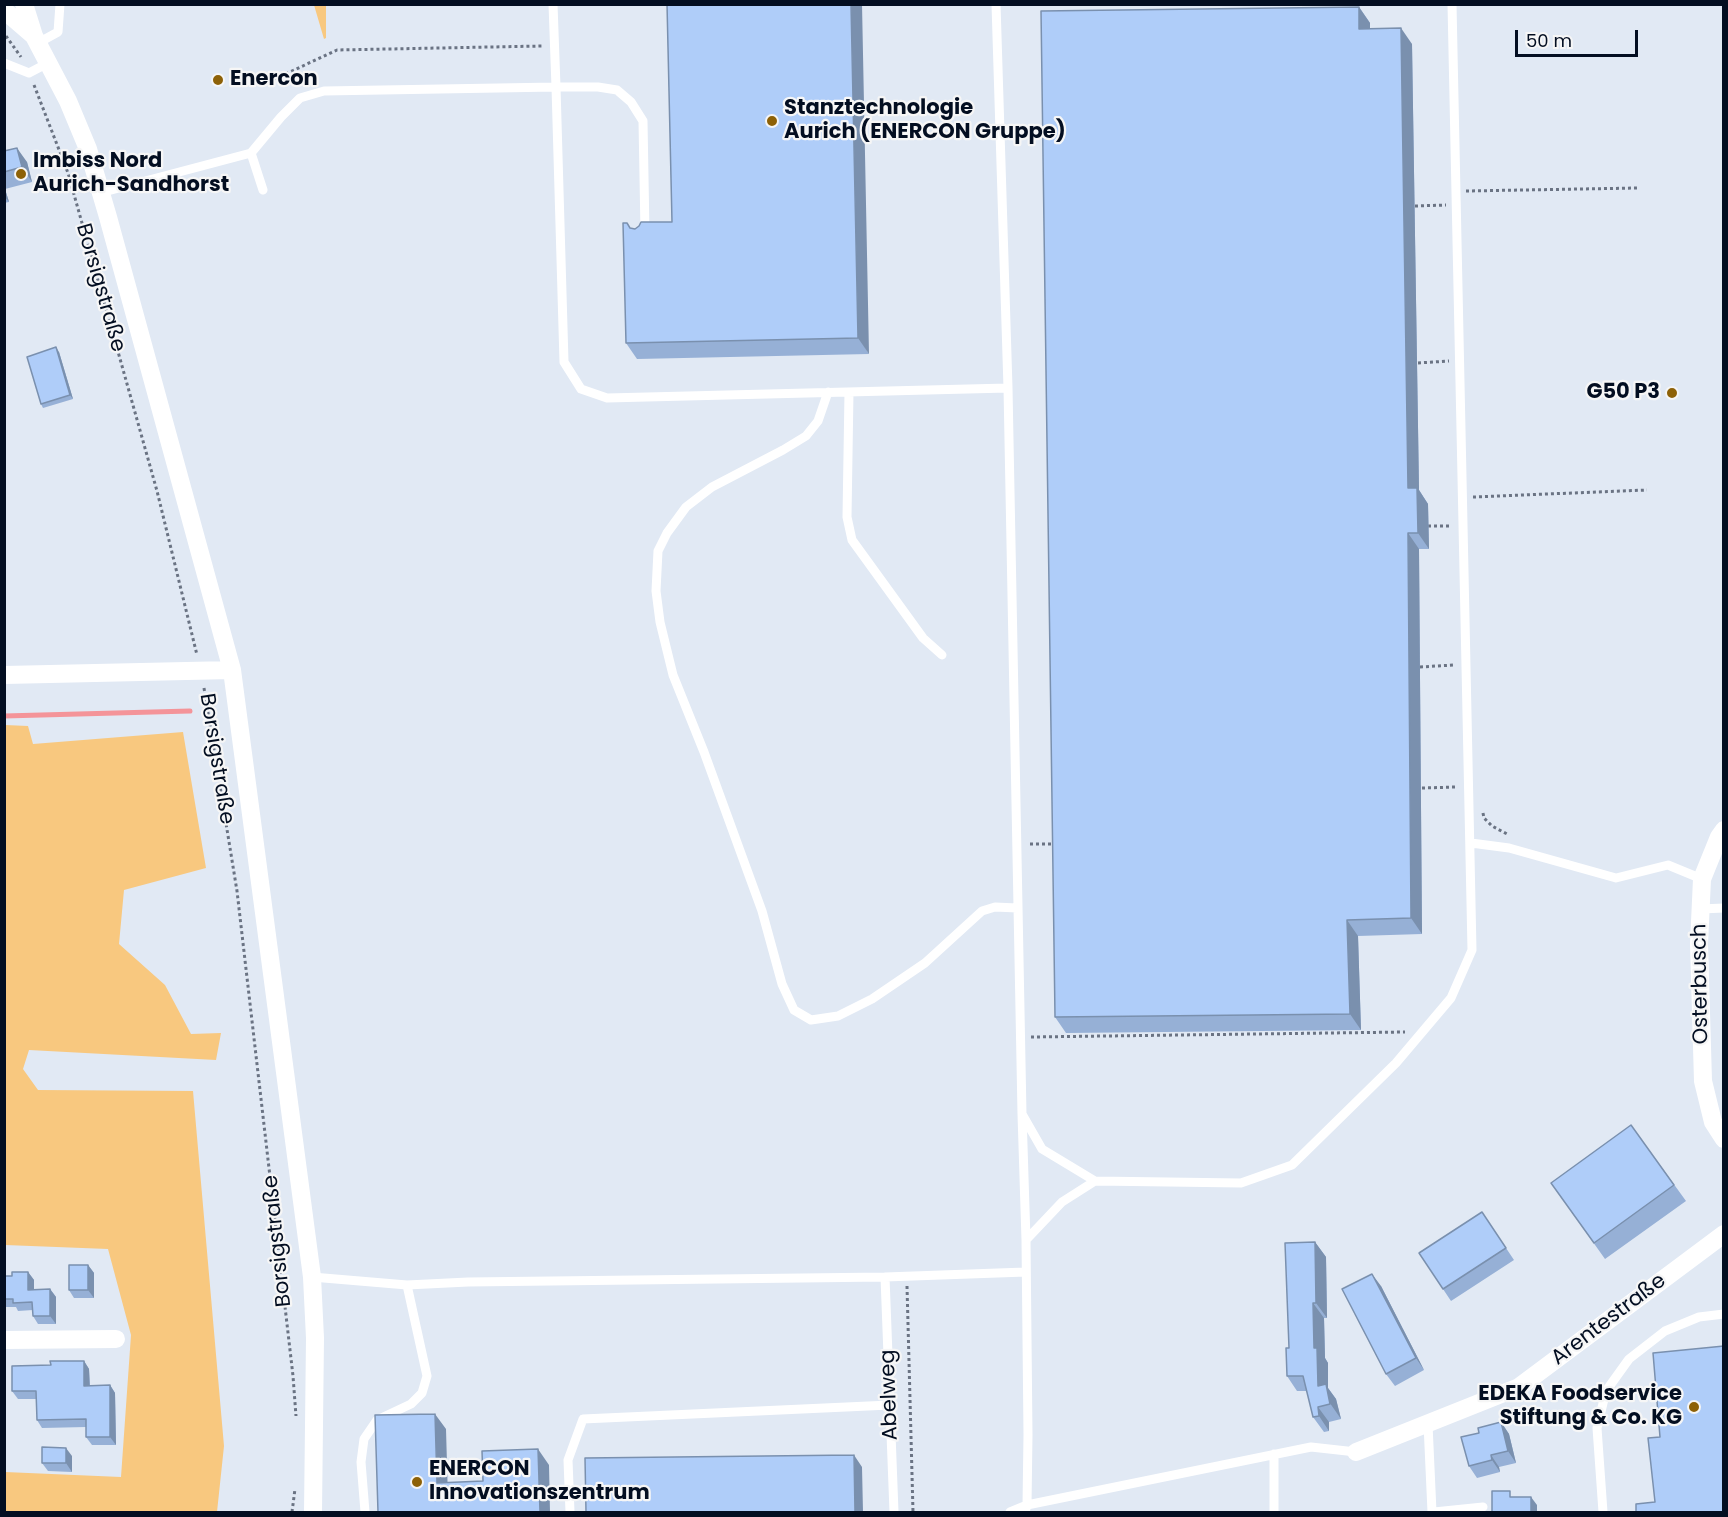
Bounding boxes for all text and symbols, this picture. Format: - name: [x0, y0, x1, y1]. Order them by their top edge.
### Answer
- scale bar: [1518, 18, 1641, 56]
- text: 50 m: [1526, 28, 1572, 53]
- place label: Enercon: [230, 67, 318, 93]
- marker: Enercon: [211, 73, 225, 87]
- place label: Stanztechnologie Aurich (ENERCON Gruppe): [784, 96, 1066, 146]
- marker: Stanztechnologie Aurich (ENERCON Gruppe): [765, 114, 779, 128]
- place label: Imbiss Nord Aurich-Sandhorst: [33, 149, 229, 199]
- marker: Imbiss Nord Aurich-Sandhorst: [14, 167, 28, 181]
- street label: Borsigstraße: [70, 221, 130, 355]
- place label: G50 P3: [1586, 380, 1660, 406]
- marker: G50 P3: [1665, 386, 1679, 400]
- street label: Borsigstraße: [193, 692, 239, 826]
- street label: Osterbusch: [1687, 923, 1715, 1045]
- street label: Borsigstraße: [259, 1174, 297, 1308]
- street label: Arentestraße: [1547, 1269, 1671, 1371]
- street label: Abelweg: [876, 1349, 904, 1441]
- place label: EDEKA Foodservice Stiftung & Co. KG: [1478, 1382, 1682, 1432]
- marker: EDEKA Foodservice Stiftung & Co. KG: [1687, 1400, 1701, 1414]
- place label: ENERCON Innovationszentrum: [429, 1457, 650, 1507]
- marker: ENERCON Innovationszentrum: [410, 1475, 424, 1489]

